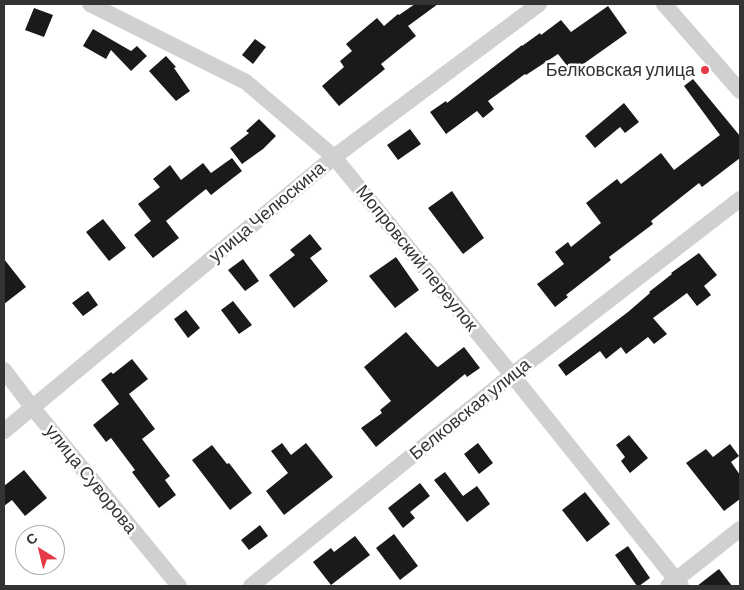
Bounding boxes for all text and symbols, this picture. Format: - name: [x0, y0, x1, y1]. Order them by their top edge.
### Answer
- place label: Белковская улица: [546, 59, 695, 81]
- marker: Белковская улица: [699, 64, 711, 76]
- street label: улица Челюскина: [204, 157, 330, 267]
- street label: Мопровский переулок: [351, 181, 483, 335]
- street label: Белковская улица: [405, 354, 535, 464]
- street label: улица Суворова: [40, 420, 142, 538]
- north arrow: [15, 525, 65, 575]
- text: С: [22, 528, 41, 548]

